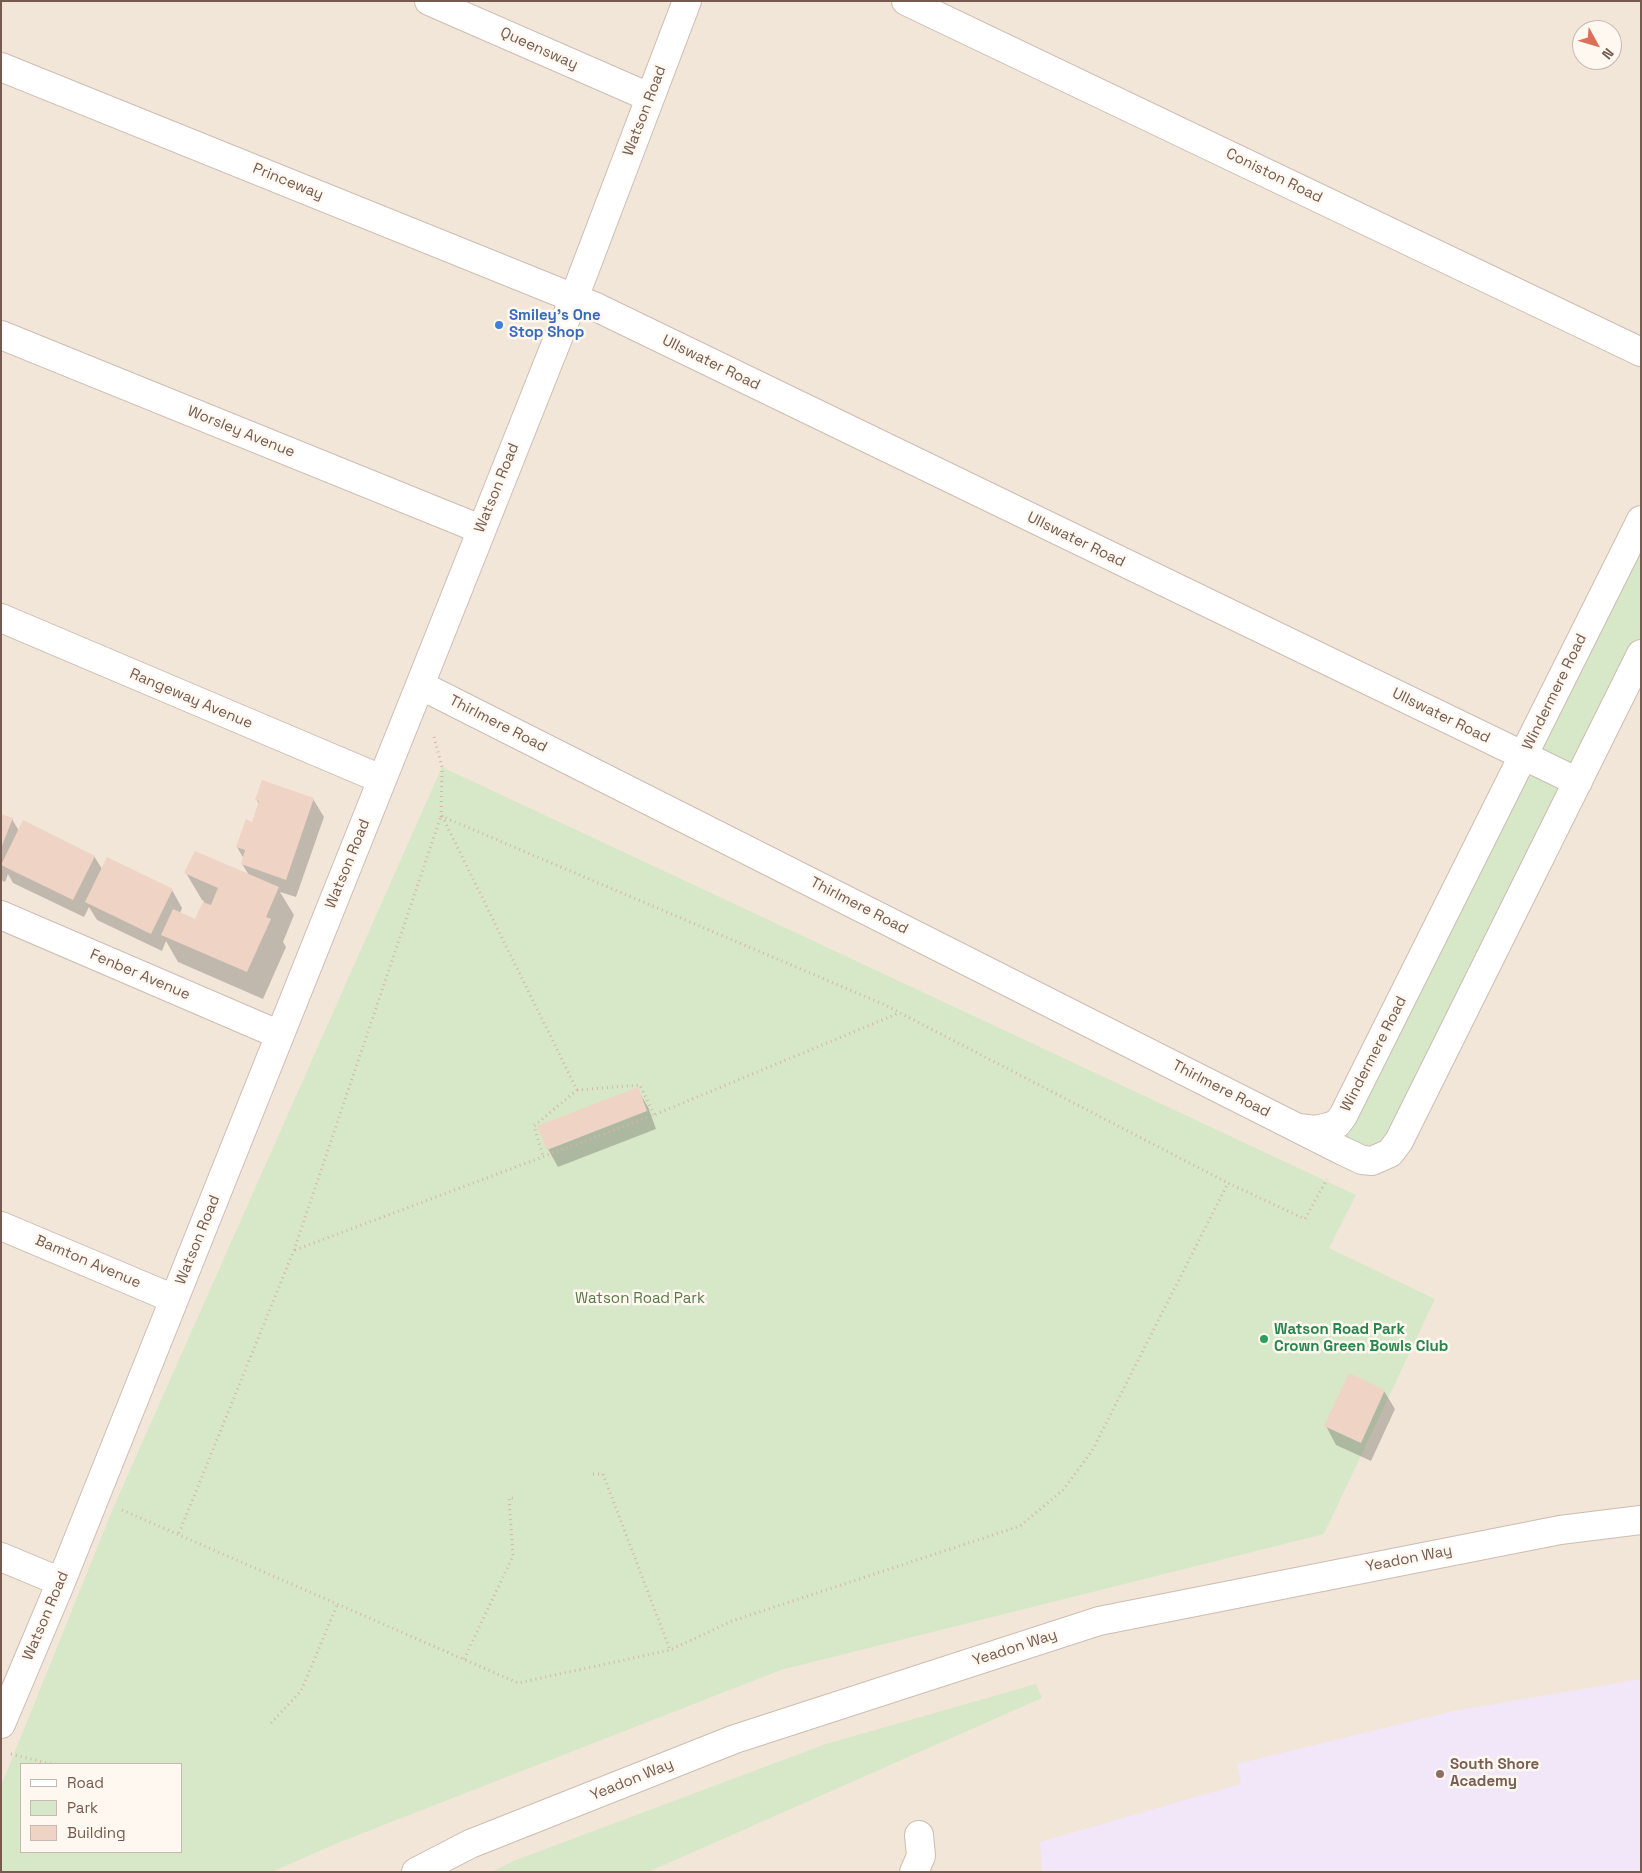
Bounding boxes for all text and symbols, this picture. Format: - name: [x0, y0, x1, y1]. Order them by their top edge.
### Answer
- north arrow: [1572, 20, 1622, 70]
- street label: Queensway: [497, 24, 581, 74]
- text: N: [1598, 44, 1618, 63]
- street label: Watson Road: [620, 63, 670, 159]
- street label: Coniston Road: [1223, 145, 1325, 207]
- street label: Princeway: [250, 160, 326, 204]
- place label: Smiley's One Stop Shop: [509, 307, 601, 342]
- marker: Smiley's One Stop Shop: [493, 319, 505, 331]
- street label: Ullswater Road: [659, 331, 763, 395]
- street label: Worsley Avenue: [185, 402, 297, 462]
- street label: Watson Road: [471, 441, 523, 535]
- street label: Ullswater Road: [1024, 508, 1128, 572]
- street label: Windermere Road: [1519, 631, 1591, 753]
- street label: Rangeway Avenue: [127, 665, 255, 733]
- street label: Ullswater Road: [1389, 684, 1493, 748]
- street label: Thirlmere Road: [446, 692, 550, 756]
- street label: Watson Road: [322, 817, 374, 911]
- street label: Thirlmere Road: [807, 874, 911, 938]
- street label: Fenber Avenue: [87, 946, 193, 1004]
- street label: Windermere Road: [1337, 993, 1411, 1115]
- street label: Thirlmere Road: [1169, 1057, 1273, 1121]
- street label: Watson Road: [172, 1193, 224, 1287]
- street label: Bamton Avenue: [32, 1232, 144, 1292]
- park label: Watson Road Park: [575, 1290, 705, 1308]
- place label: Watson Road Park Crown Green Bowls Club: [1274, 1321, 1448, 1356]
- marker: Watson Road Park Crown Green Bowls Club: [1258, 1333, 1270, 1345]
- street label: Yeadon Way: [1364, 1542, 1454, 1576]
- street label: Watson Road: [19, 1569, 73, 1663]
- street label: Yeadon Way: [971, 1626, 1059, 1670]
- street label: Yeadon Way: [588, 1755, 676, 1805]
- place label: South Shore Academy: [1450, 1756, 1539, 1791]
- legend: [20, 1763, 182, 1853]
- marker: South Shore Academy: [1434, 1768, 1446, 1780]
- text: Road: [67, 1773, 104, 1792]
- text: Park: [67, 1798, 98, 1817]
- text: Building: [67, 1823, 126, 1842]

